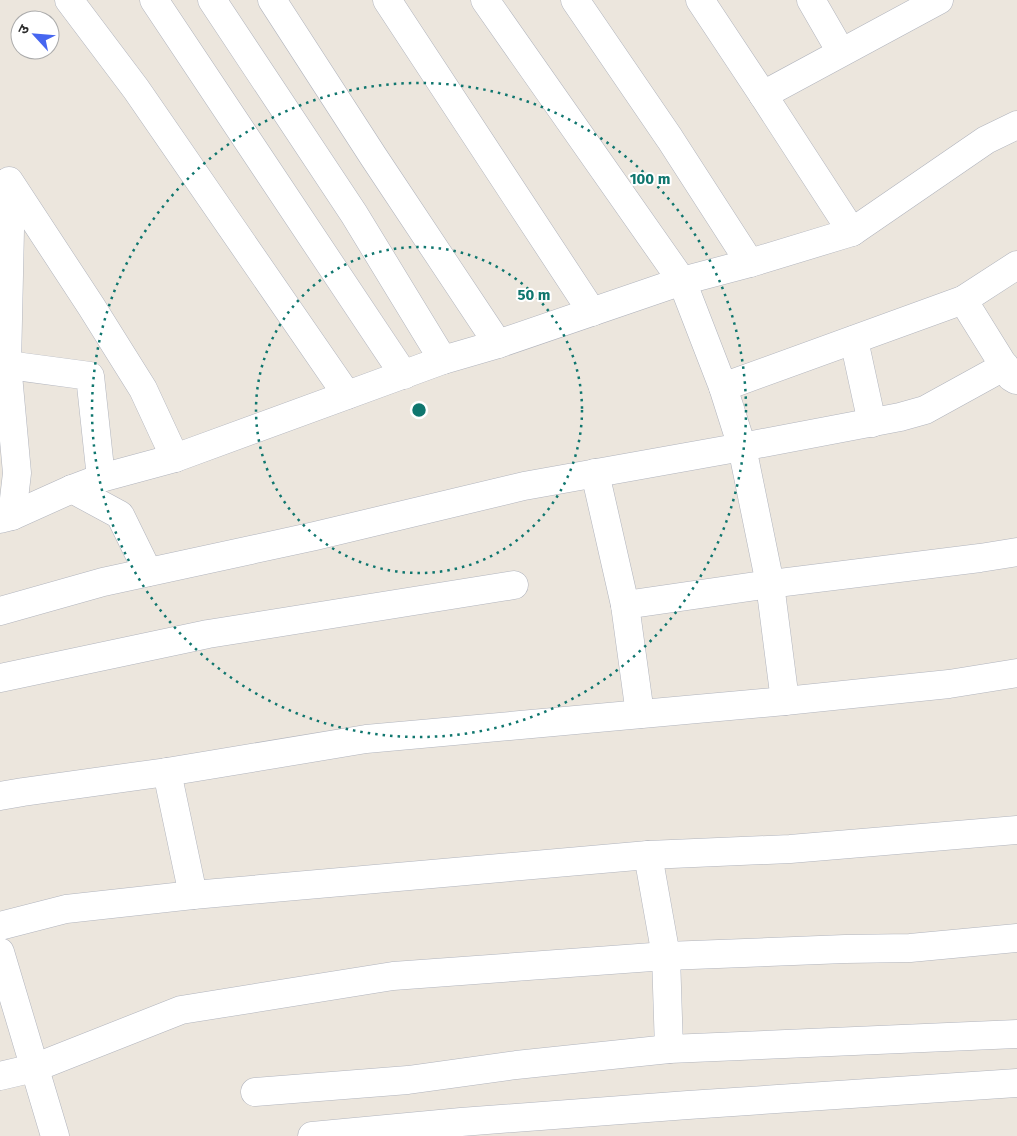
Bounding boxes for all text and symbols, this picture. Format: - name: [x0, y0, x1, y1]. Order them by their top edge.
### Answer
- north arrow: [10, 10, 60, 60]
- text: उ: [14, 21, 34, 37]
- text: 100 m: [630, 170, 670, 188]
- text: 50 m: [517, 286, 551, 304]
- centre of rings: [410, 401, 428, 419]

